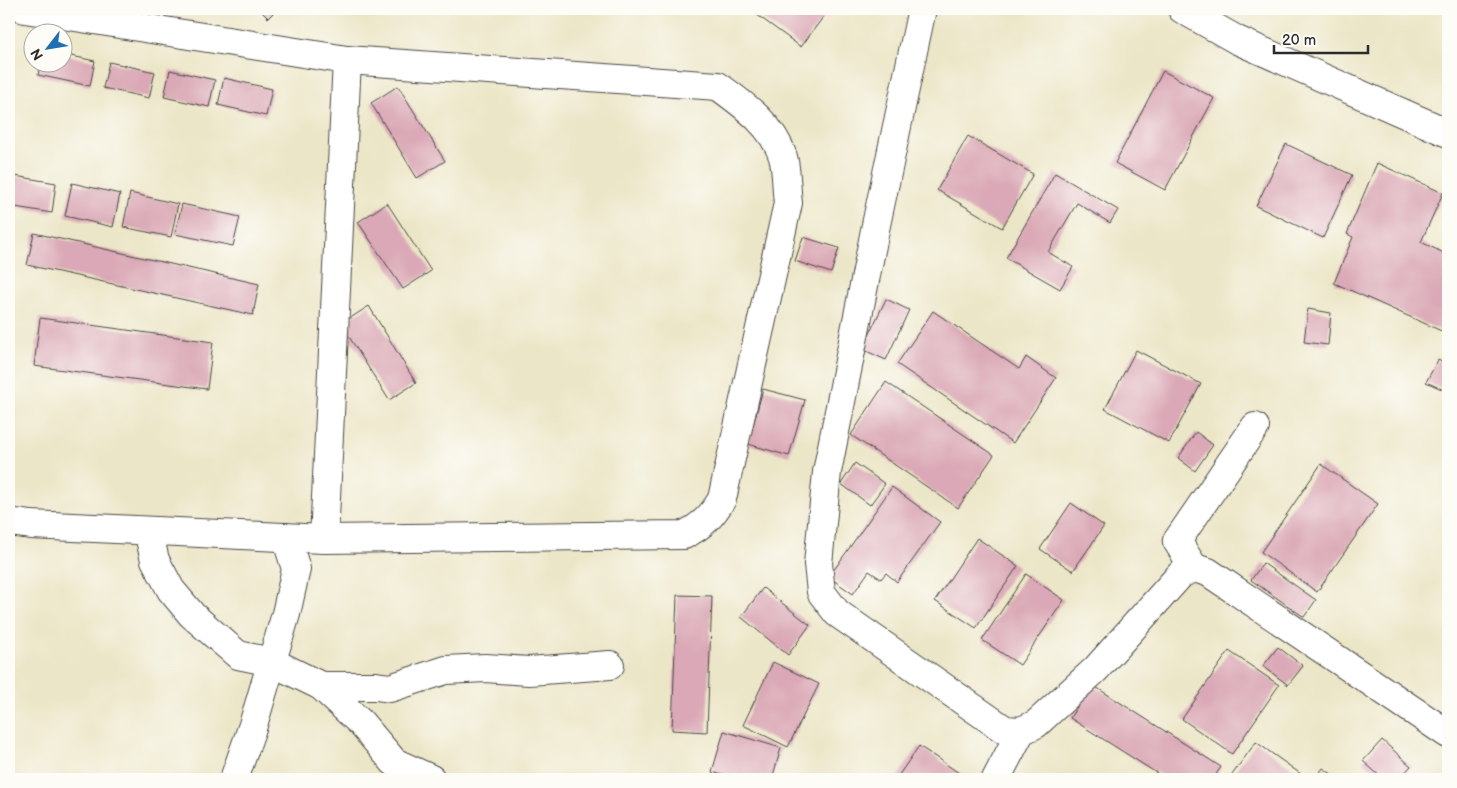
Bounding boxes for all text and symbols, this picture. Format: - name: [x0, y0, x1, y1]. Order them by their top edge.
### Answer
- north arrow: [22, 22, 72, 72]
- scale bar: [1274, 22, 1368, 54]
- text: 20 m: [1282, 31, 1316, 50]
- text: N: [27, 46, 47, 63]

